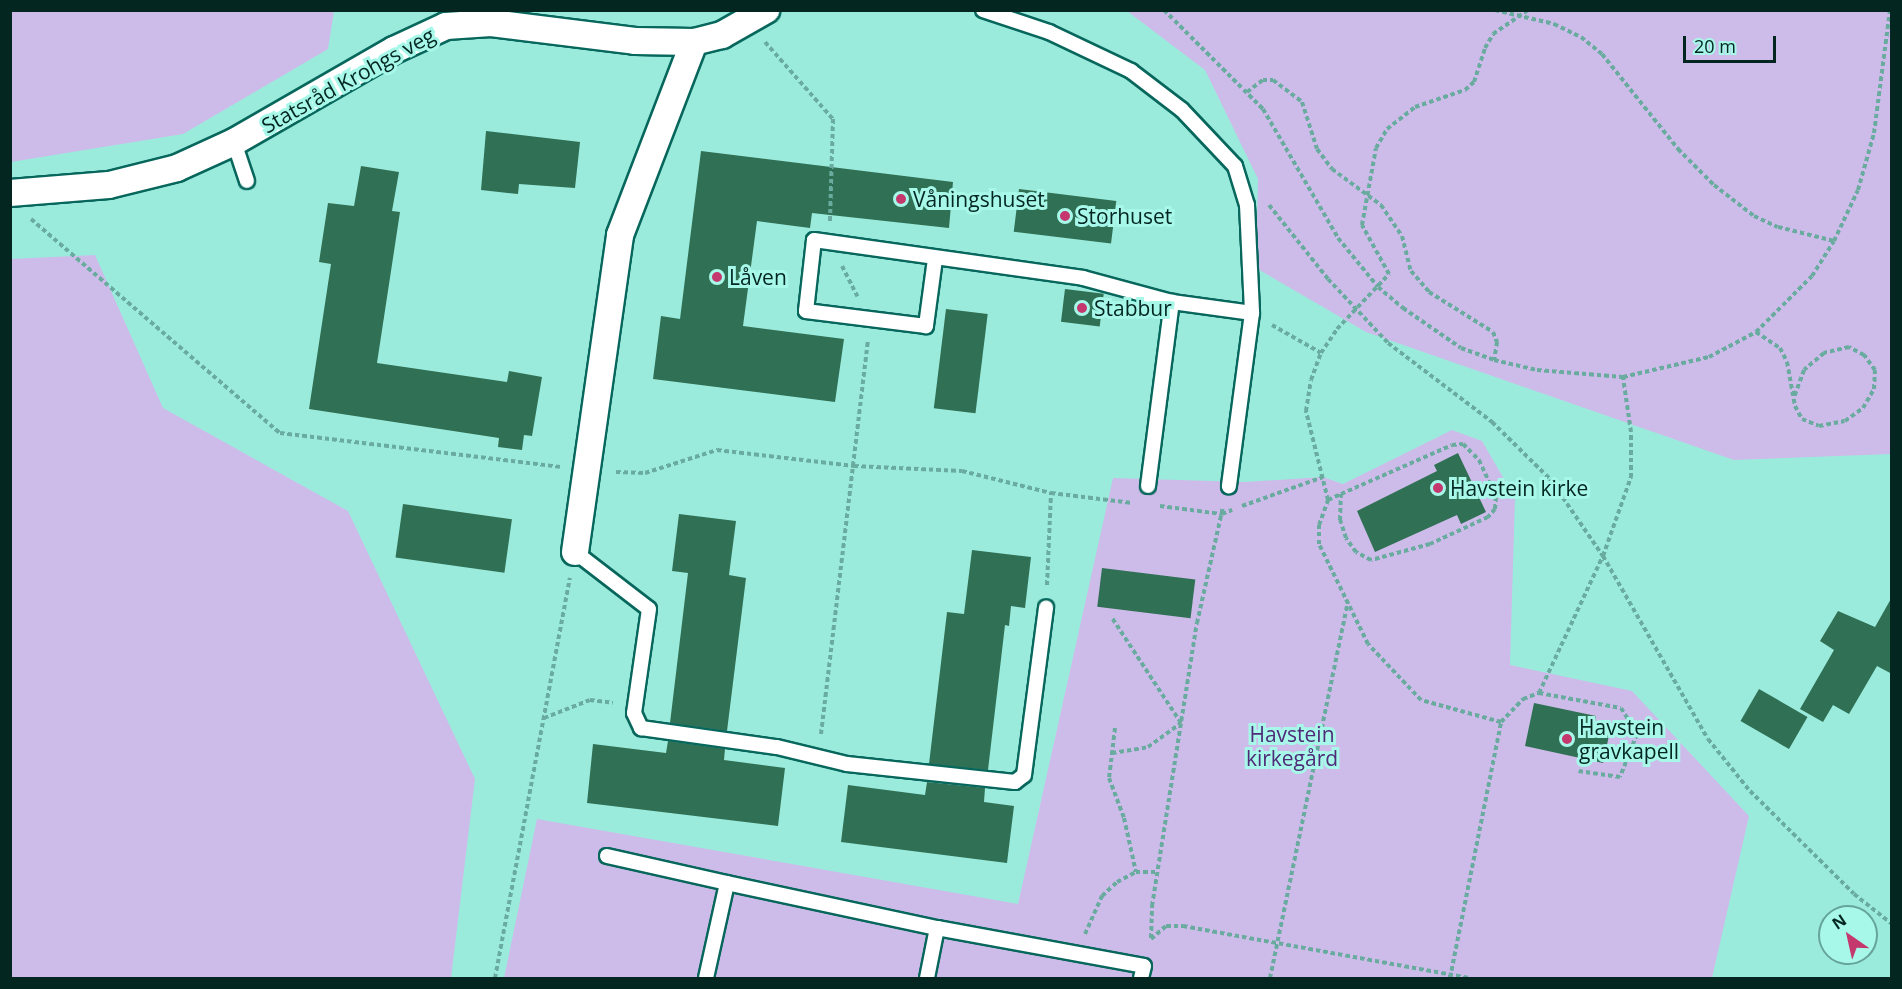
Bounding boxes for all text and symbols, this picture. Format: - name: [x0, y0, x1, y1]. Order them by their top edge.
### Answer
- street label: Statsråd Krohgs veg: [257, 22, 439, 138]
- scale bar: [1686, 24, 1779, 62]
- text: 20 m: [1694, 34, 1736, 58]
- place label: Våningshuset: [913, 186, 1045, 212]
- marker: Våningshuset: [894, 192, 908, 206]
- place label: Storhuset: [1077, 203, 1172, 229]
- marker: Storhuset: [1058, 209, 1072, 223]
- place label: Låven: [729, 264, 787, 290]
- marker: Låven: [710, 270, 724, 284]
- place label: Stabbur: [1094, 295, 1172, 321]
- marker: Stabbur: [1075, 301, 1089, 315]
- place label: Havstein kirke: [1450, 475, 1588, 501]
- marker: Havstein kirke: [1431, 481, 1445, 495]
- place label: Havstein gravkapell: [1579, 714, 1679, 764]
- park label: Havstein kirkegård: [1246, 721, 1338, 771]
- marker: Havstein gravkapell: [1560, 732, 1574, 746]
- north arrow: [1818, 905, 1878, 965]
- text: N: [1828, 909, 1851, 934]

